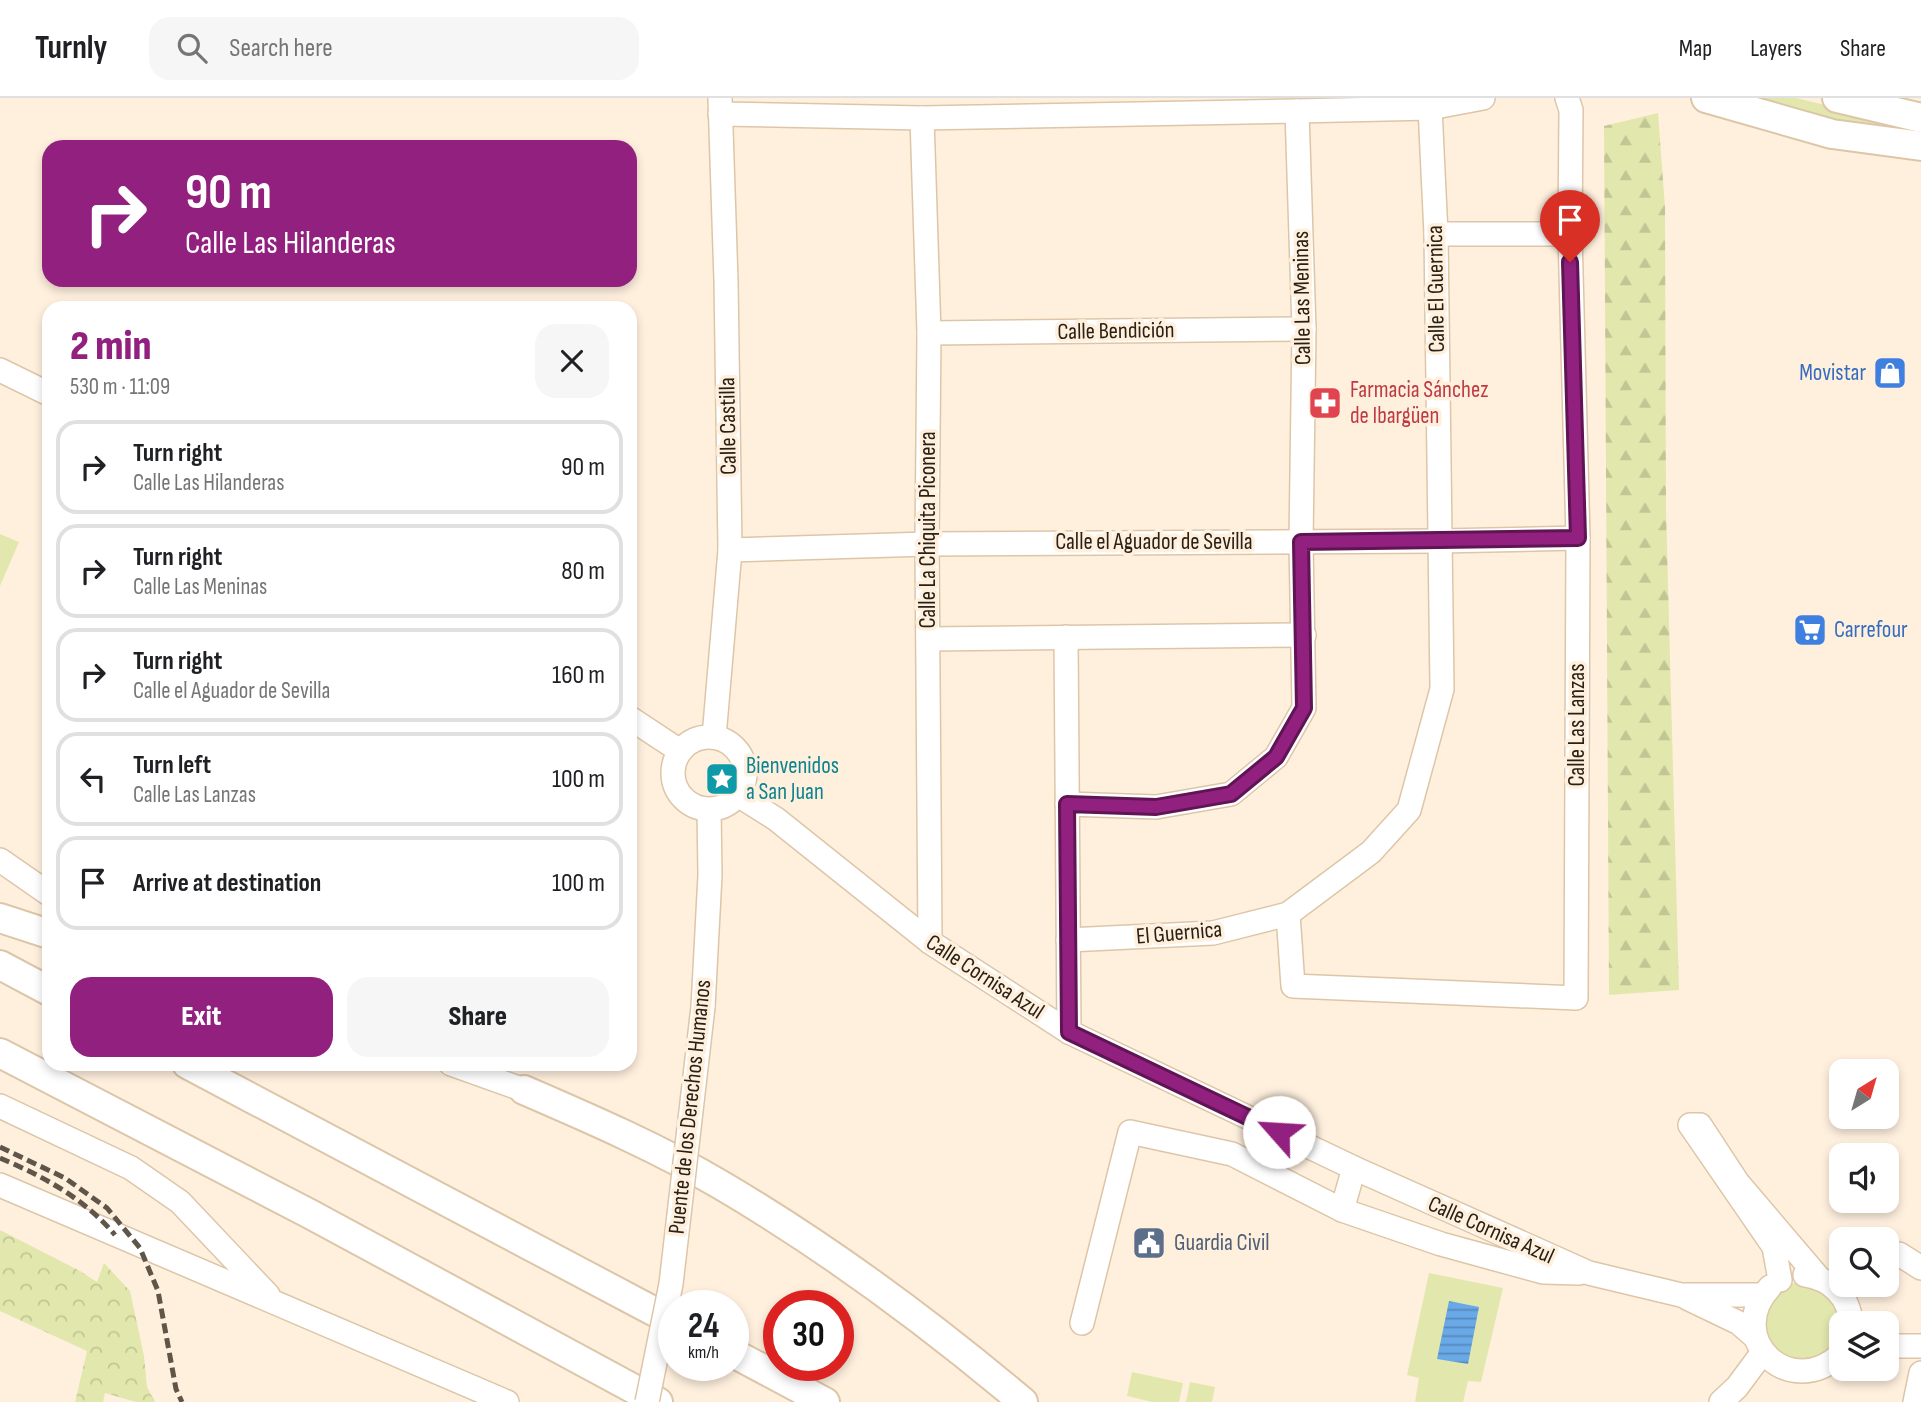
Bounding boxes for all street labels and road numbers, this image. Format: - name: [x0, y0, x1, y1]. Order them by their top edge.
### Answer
- street label: Calle El Guernica: [1421, 225, 1451, 353]
- street label: Calle Las Meninas: [1287, 231, 1317, 365]
- street label: Calle Bendición: [1057, 316, 1175, 346]
- street label: Calle Castilla: [713, 377, 743, 475]
- street label: Calle La Chiquita Piconera: [914, 431, 942, 629]
- street label: Calle el Aguador de Sevilla: [1055, 528, 1253, 556]
- street label: Calle Las Lanzas: [1563, 664, 1591, 786]
- street label: El Guernica: [1135, 915, 1223, 951]
- street label: Calle Cornisa Azul: [921, 928, 1049, 1026]
- street label: Puente de los Derechos Humanos: [663, 978, 717, 1236]
- street label: Calle Cornisa Azul: [1424, 1190, 1558, 1270]

